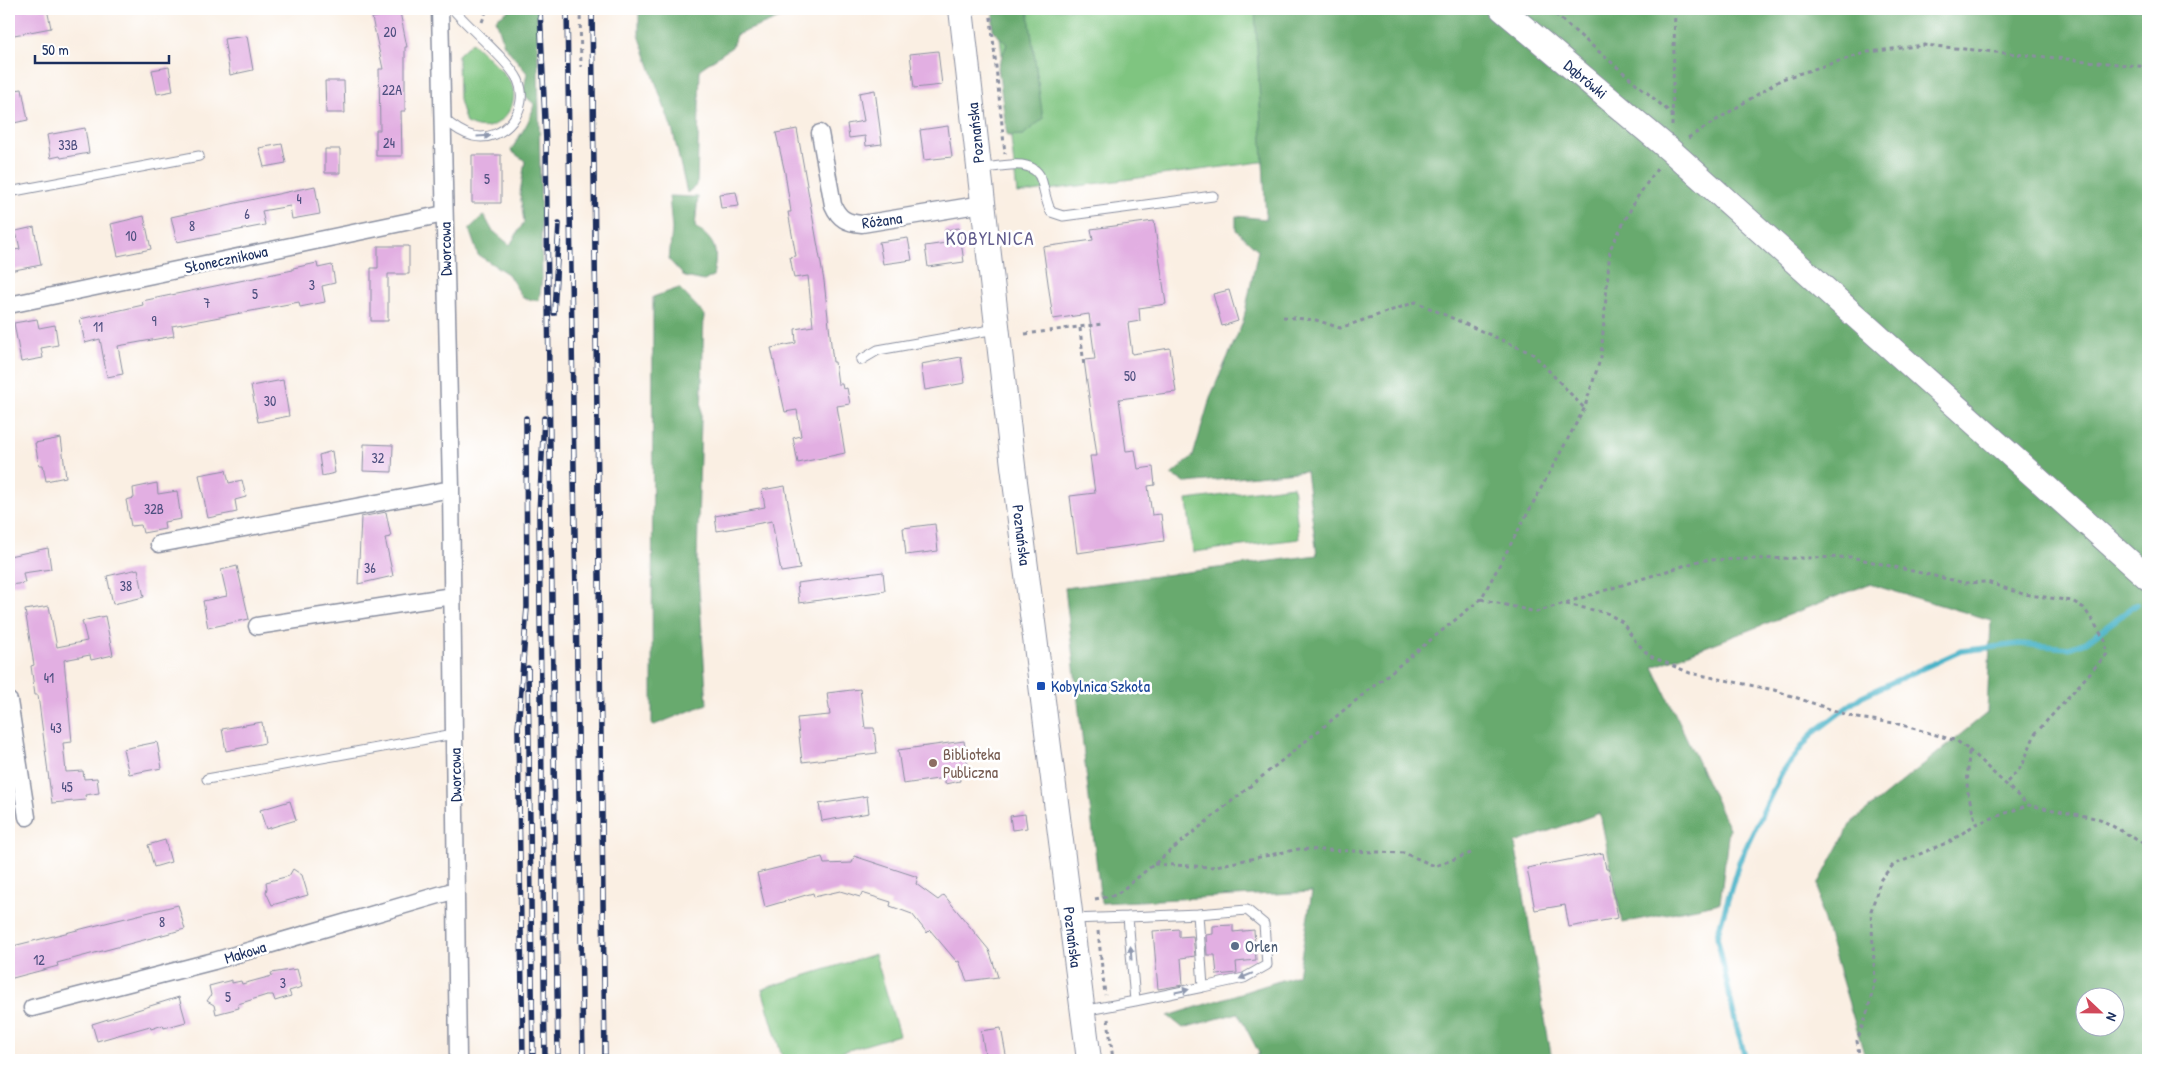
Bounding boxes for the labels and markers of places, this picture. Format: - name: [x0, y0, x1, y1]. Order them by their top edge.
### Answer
- place label: Kobylnica Szkoła: [1051, 675, 1150, 697]
- marker: Kobylnica Szkoła: [1035, 680, 1047, 692]
- place label: Biblioteka Publiczna: [943, 743, 1000, 783]
- marker: Biblioteka Publiczna: [927, 757, 939, 769]
- place label: Orlen: [1245, 935, 1278, 957]
- marker: Orlen: [1229, 940, 1241, 952]

